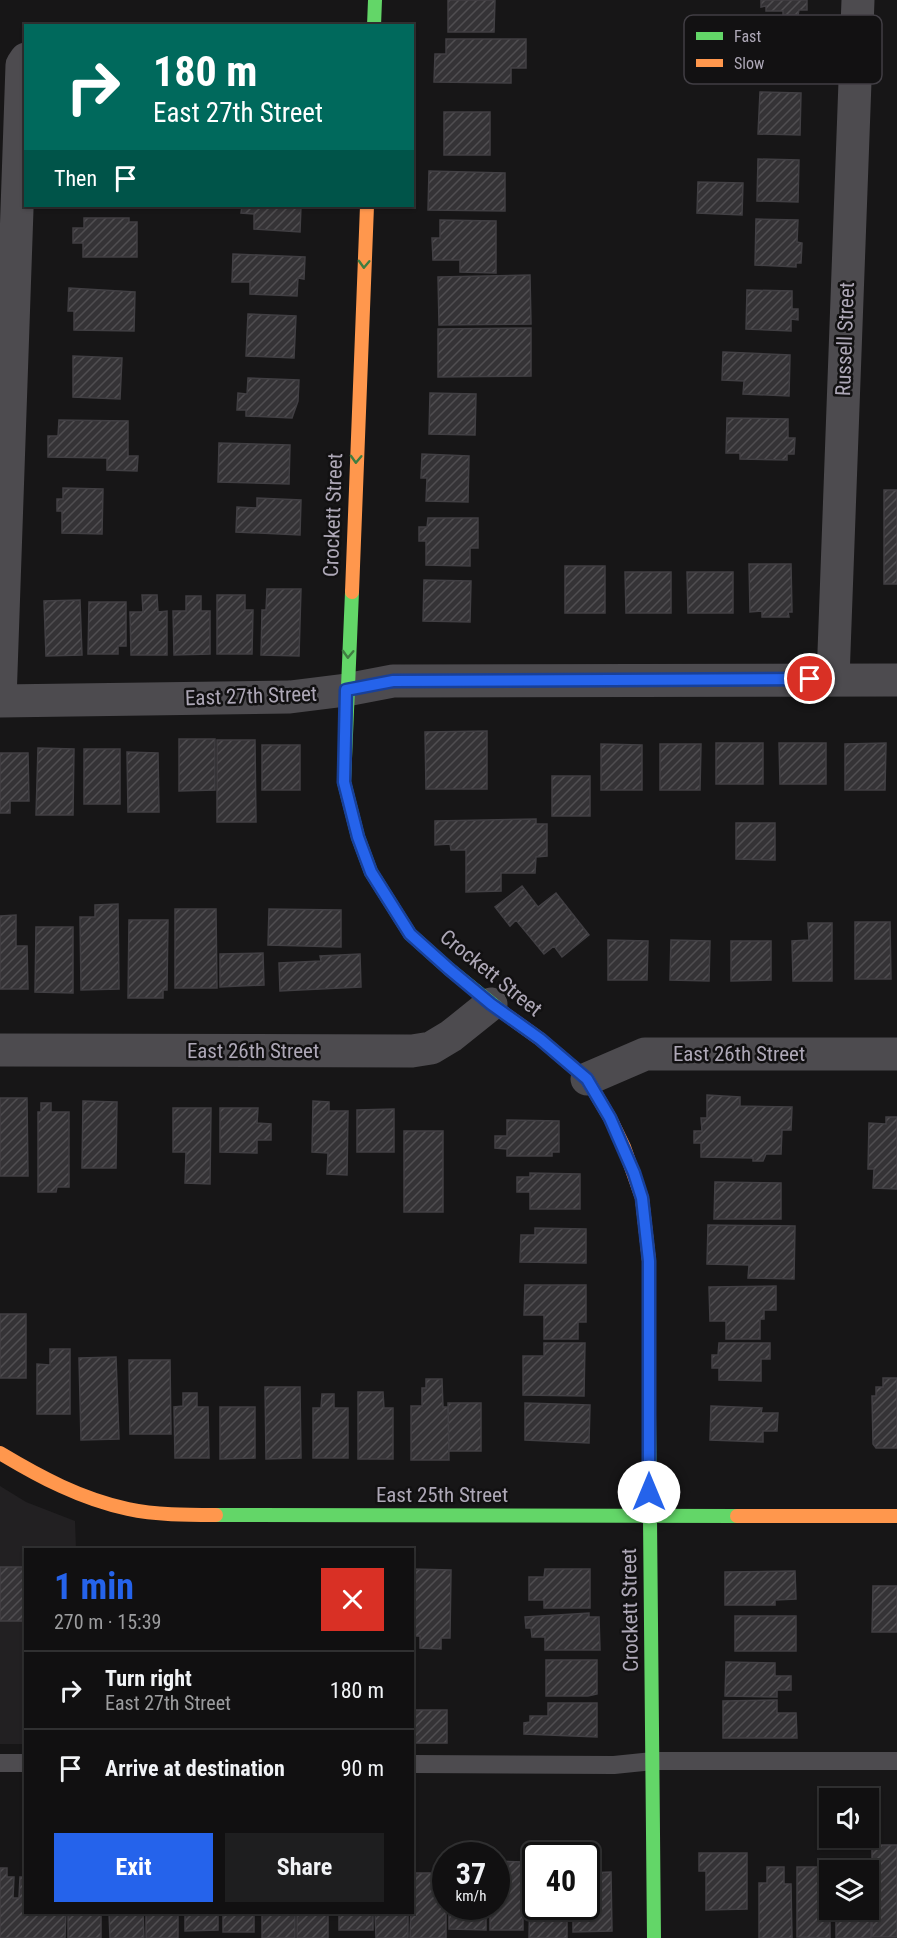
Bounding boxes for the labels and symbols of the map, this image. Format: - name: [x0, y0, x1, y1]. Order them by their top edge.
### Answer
- legend: [684, 15, 882, 84]
- text: Fast: [734, 27, 761, 46]
- text: Slow: [734, 54, 764, 73]
- one-way arrow: [358, 259, 371, 268]
- street label: Russell Street: [831, 282, 859, 396]
- street label: Crockett Street: [319, 453, 347, 577]
- one-way arrow: [350, 454, 363, 463]
- one-way arrow: [342, 649, 354, 658]
- pin: [784, 653, 835, 704]
- street label: East 27th Street: [185, 682, 317, 710]
- street label: Crockett Street: [435, 925, 547, 1021]
- street label: East 26th Street: [187, 1039, 319, 1063]
- street label: East 26th Street: [673, 1042, 805, 1066]
- position arrow: [617, 1460, 681, 1524]
- street label: East 25th Street: [376, 1483, 508, 1507]
- street label: Crockett Street: [617, 1548, 643, 1672]
- speed limit sign: 40: [522, 1842, 600, 1920]

